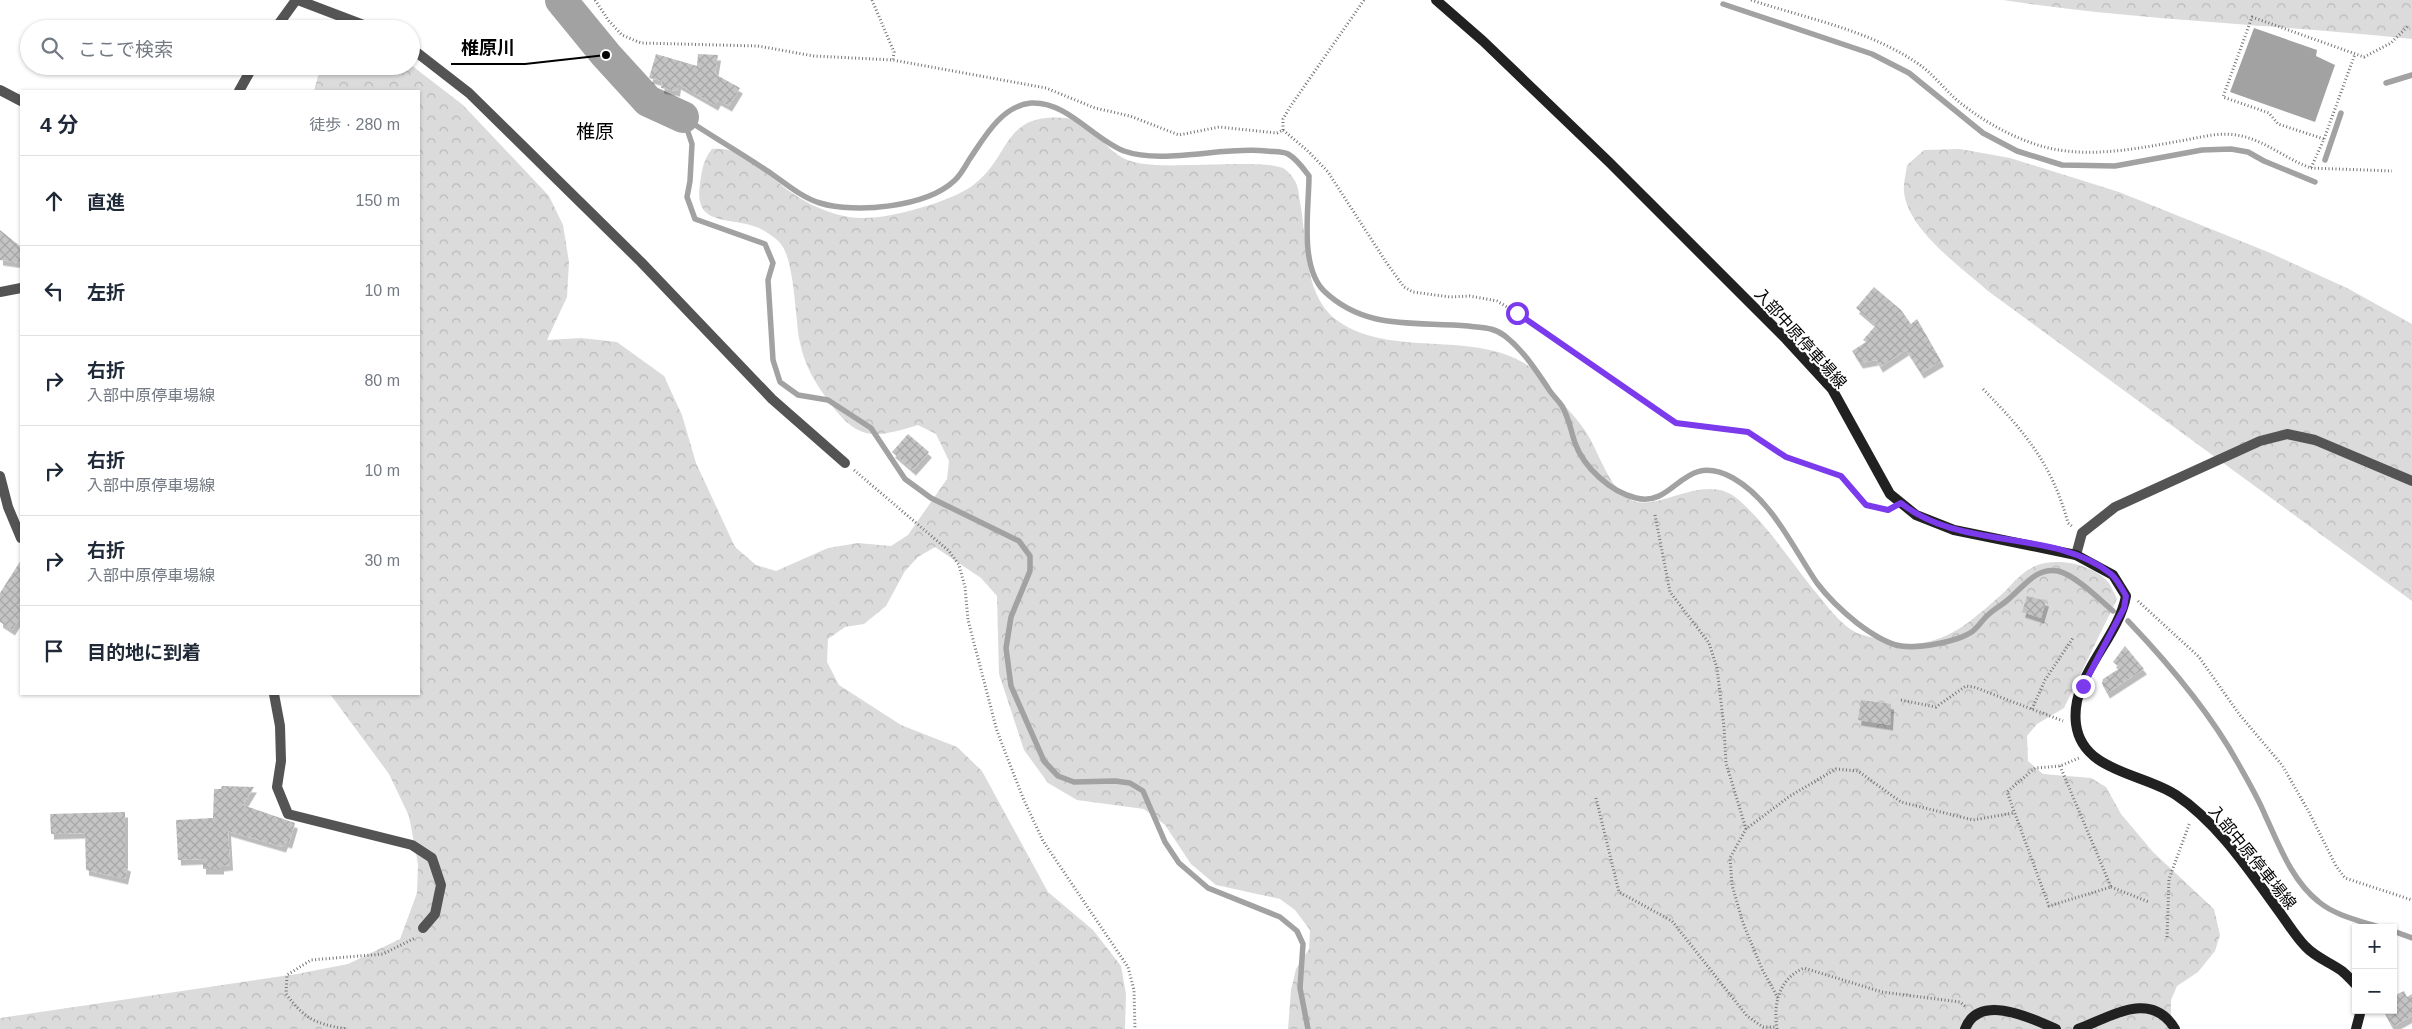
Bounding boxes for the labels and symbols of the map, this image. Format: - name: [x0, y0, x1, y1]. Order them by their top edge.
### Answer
- callout: 椎原川: [451, 31, 525, 64]
- text: 椎原川: [461, 38, 515, 58]
- district label: 椎原: [576, 121, 614, 142]
- street label: 入部中原停車場線: [1751, 285, 1850, 392]
- route start: [1506, 302, 1529, 325]
- route end: [2072, 675, 2095, 698]
- street label: 入部中原停車場線: [2206, 802, 2299, 912]

